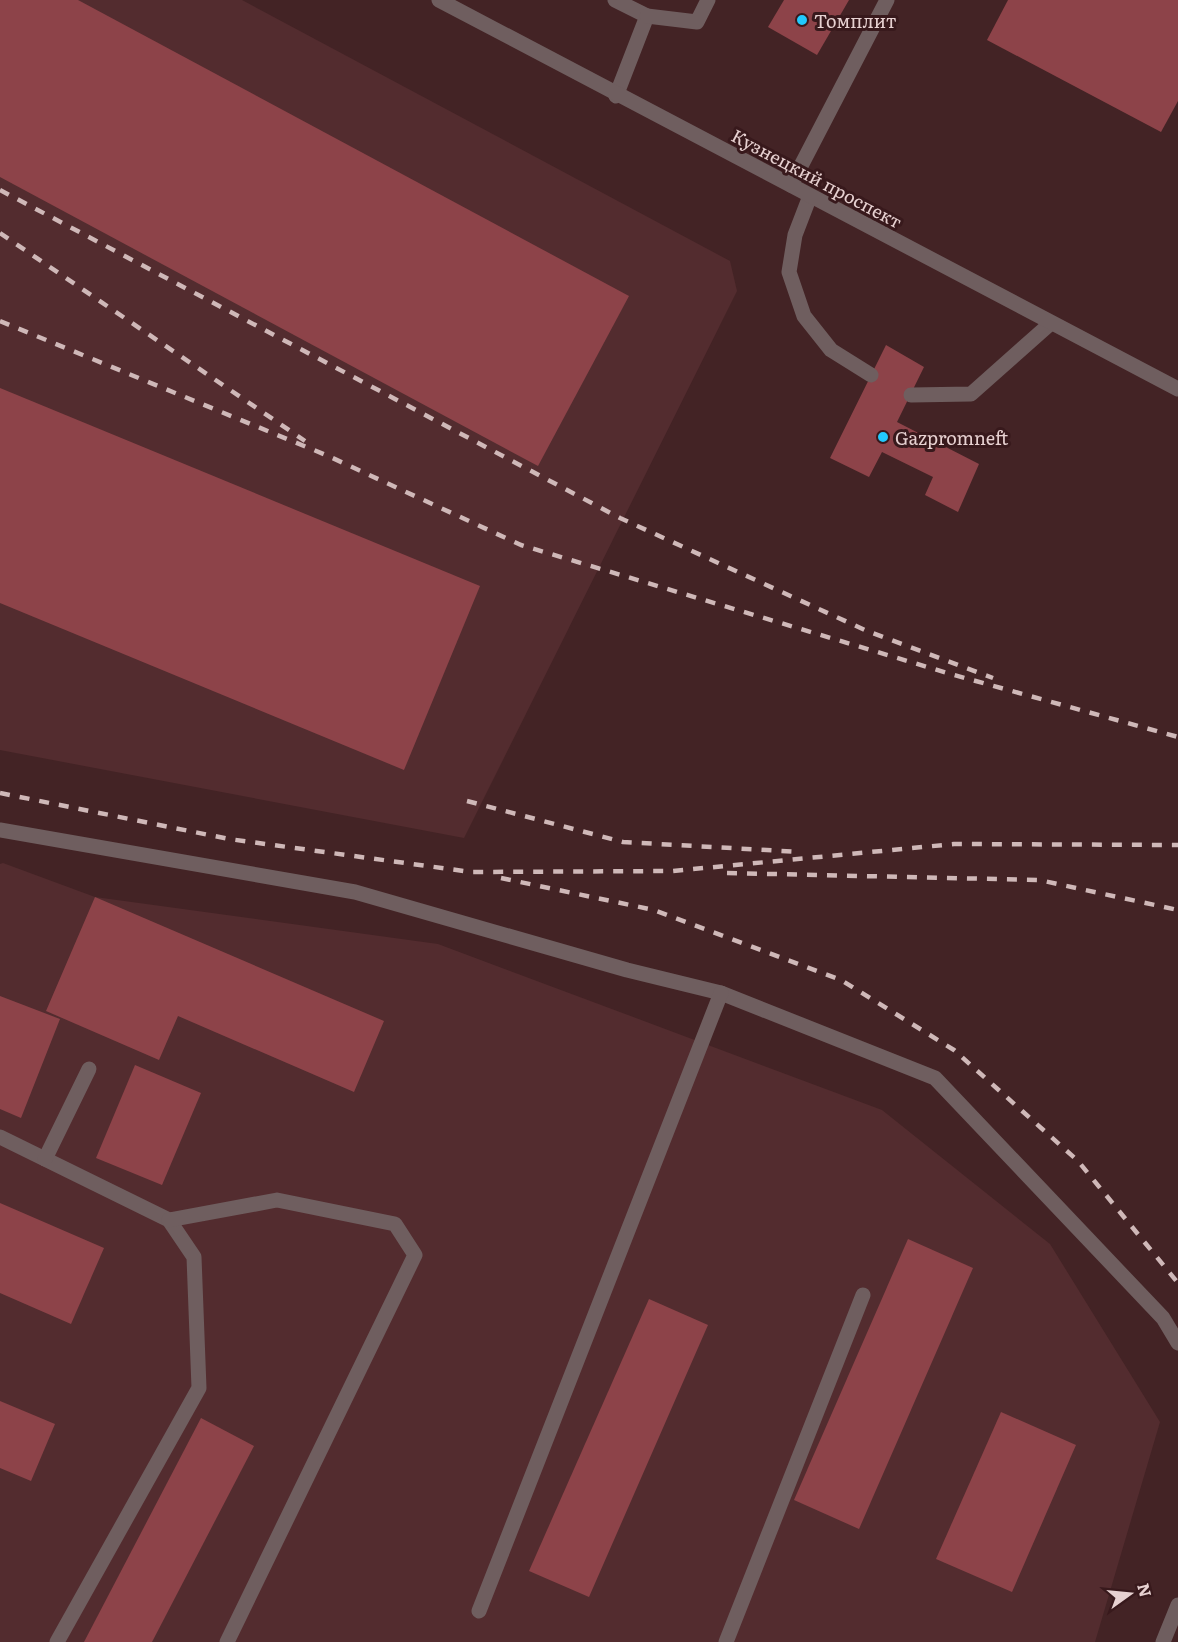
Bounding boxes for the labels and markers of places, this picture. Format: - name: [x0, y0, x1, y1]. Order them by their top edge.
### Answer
- place label: Томплит: [814, 7, 896, 34]
- marker: Томплит: [795, 13, 809, 27]
- place label: Gazpromneft: [895, 424, 1009, 451]
- marker: Gazpromneft: [876, 430, 890, 444]

